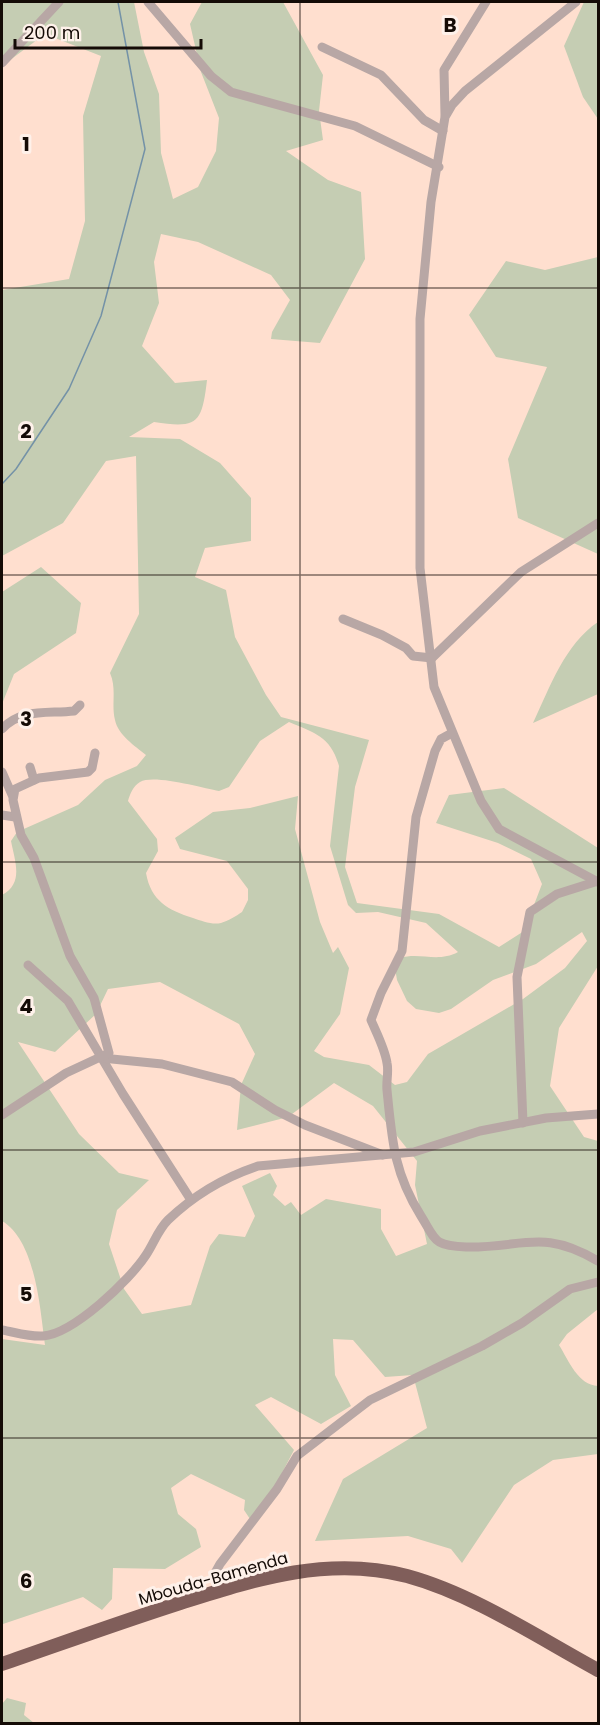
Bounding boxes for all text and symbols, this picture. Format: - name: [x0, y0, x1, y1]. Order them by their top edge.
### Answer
- text: B: [443, 11, 457, 39]
- scale bar: [15, 12, 201, 50]
- text: 200 m: [24, 20, 80, 45]
- text: 1: [22, 130, 30, 158]
- text: 2: [20, 417, 32, 445]
- text: 3: [20, 705, 32, 733]
- text: 4: [19, 992, 33, 1020]
- text: 5: [20, 1280, 33, 1308]
- street label: Mbouda-Bamenda: [136, 1546, 291, 1611]
- text: 6: [20, 1567, 32, 1595]

